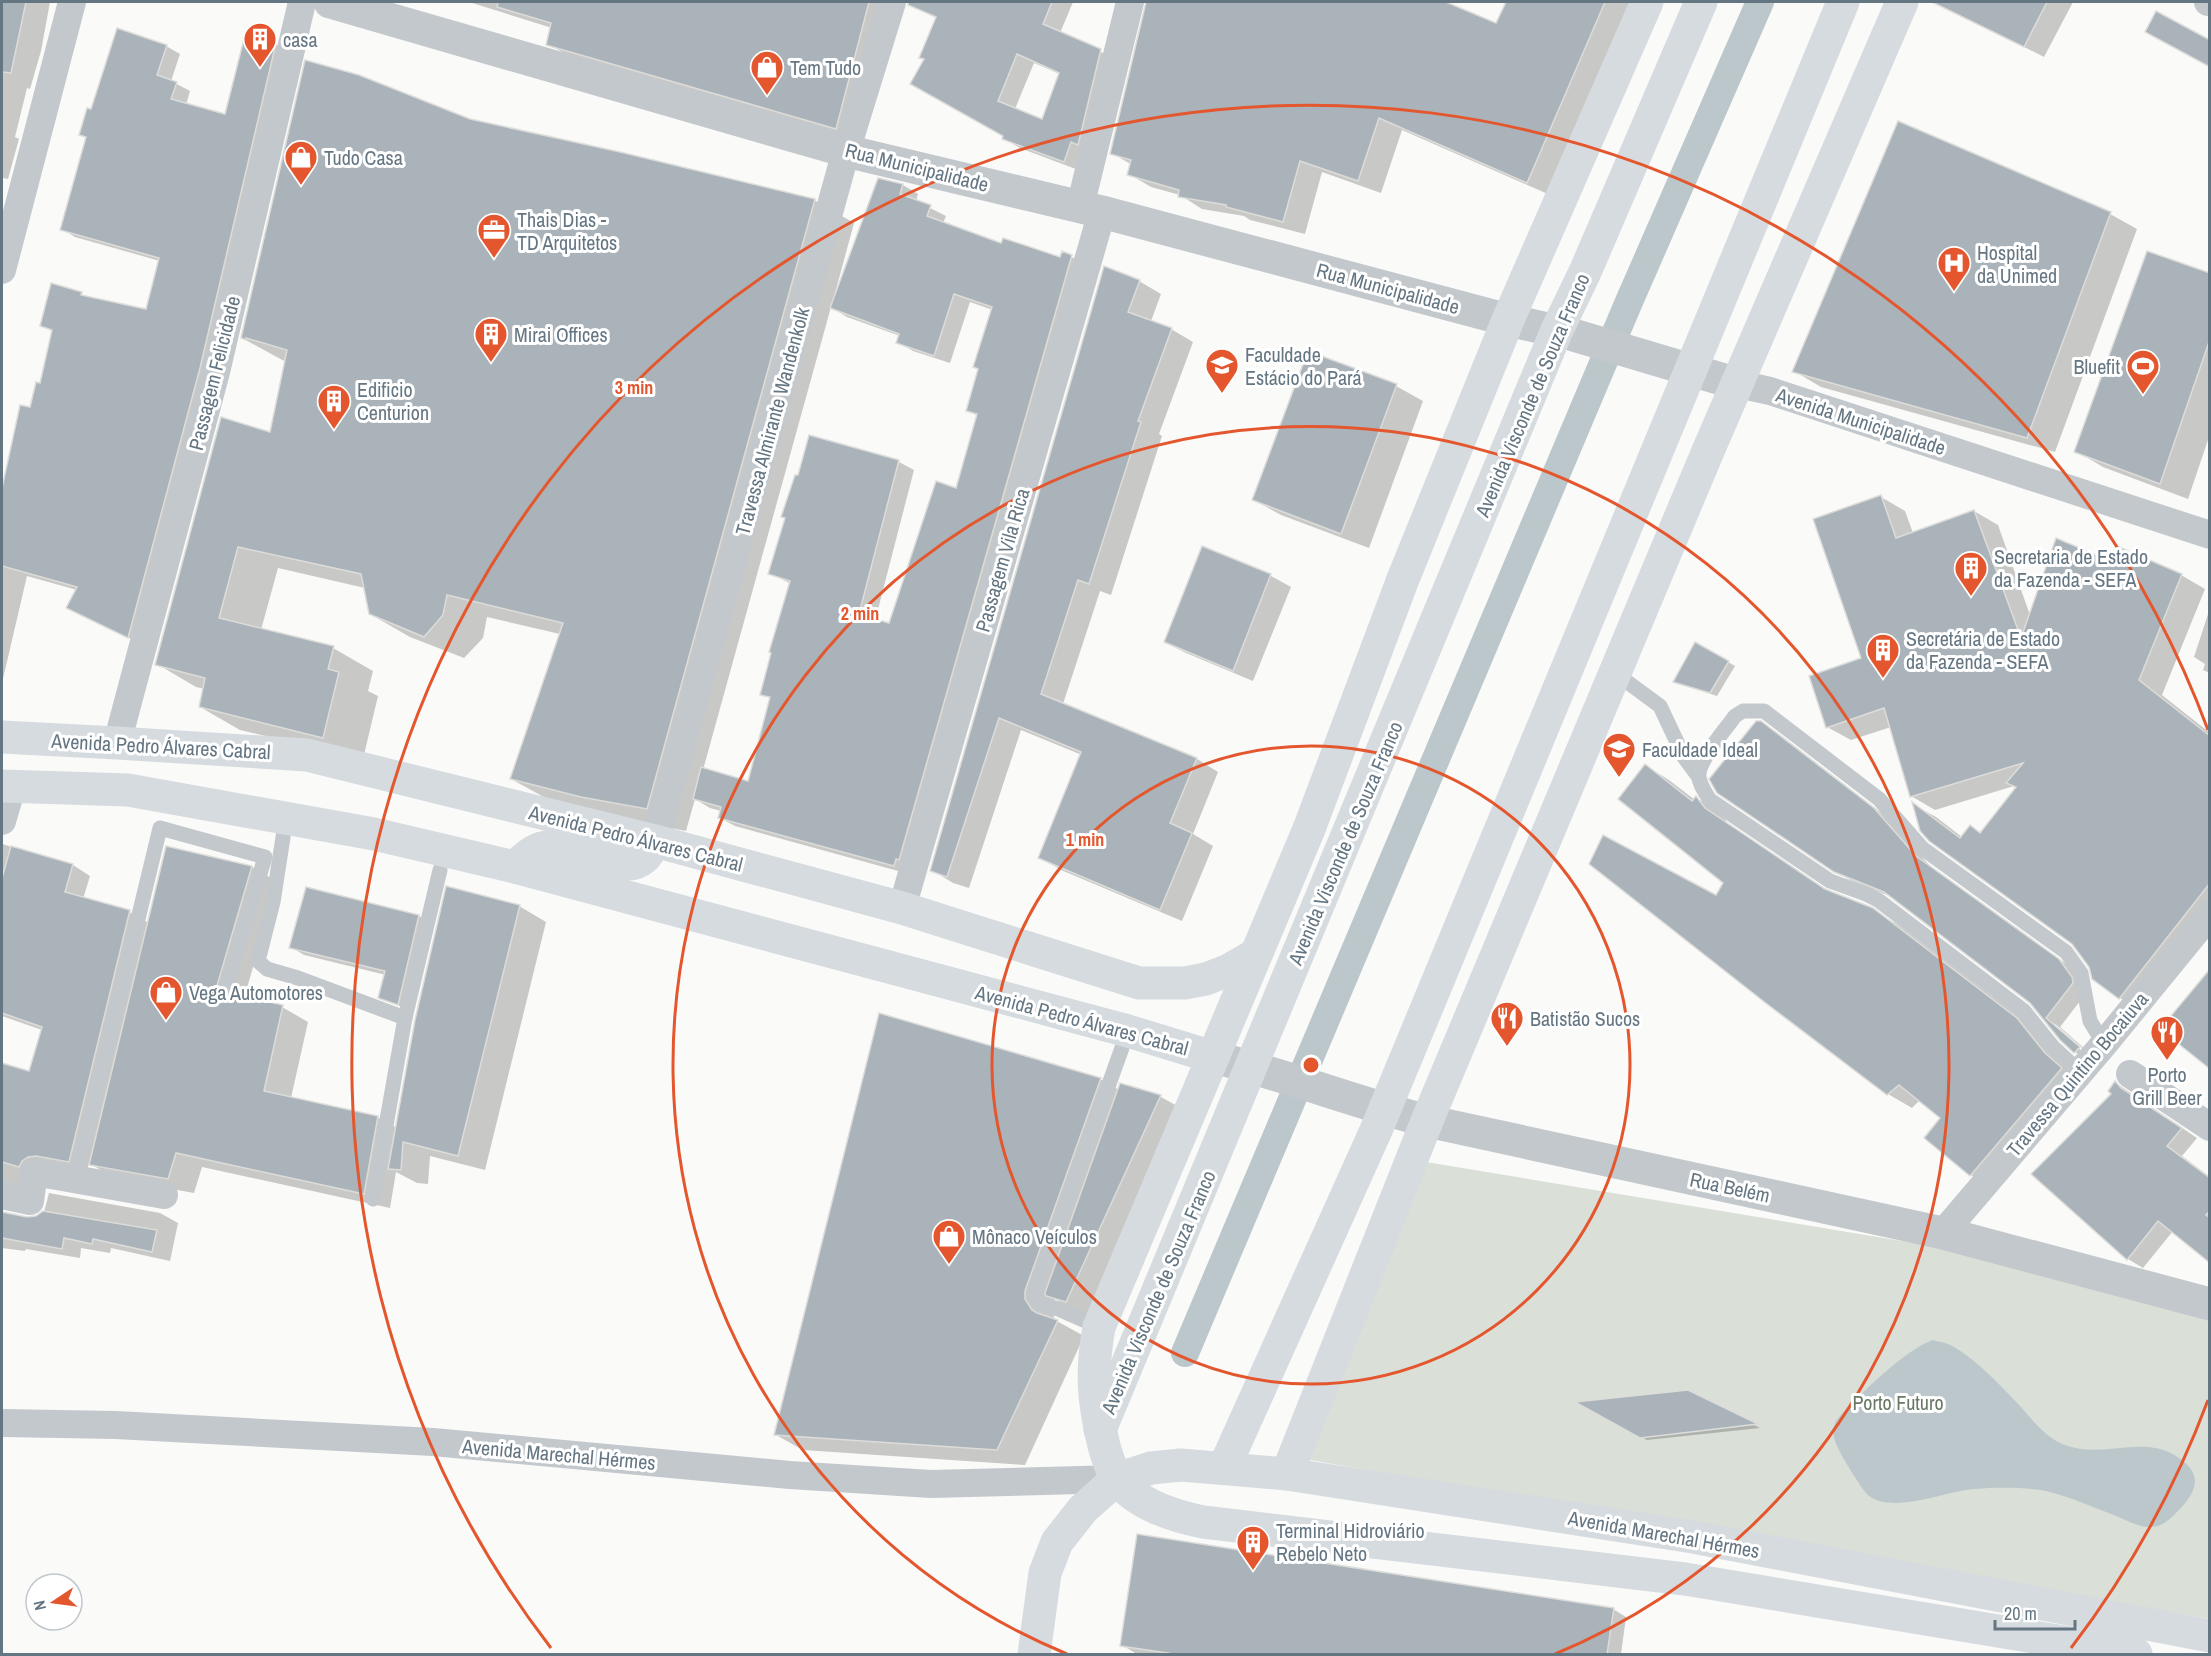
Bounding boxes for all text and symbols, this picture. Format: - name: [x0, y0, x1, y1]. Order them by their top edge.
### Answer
- building icon: casa: [242, 21, 278, 68]
- place label: casa: [283, 26, 318, 53]
- shop icon: Tem Tudo: [749, 49, 785, 96]
- place label: Tem Tudo: [790, 54, 861, 81]
- street label: Rua Municipalidade: [843, 136, 991, 198]
- shop icon: Tudo Casa: [283, 139, 319, 186]
- place label: Tudo Casa: [324, 144, 403, 171]
- place label: Thais Dias - TD Arquitetos: [517, 206, 617, 256]
- office icon: Thais Dias - TD Arquitetos: [476, 212, 512, 259]
- place label: Hospital da Unimed: [1977, 239, 2057, 289]
- hospital icon: Hospital da Unimed: [1936, 245, 1972, 292]
- street label: Rua Municipalidade: [1314, 256, 1462, 320]
- street label: Avenida Visconde de Souza Franco: [1468, 269, 1596, 522]
- street label: Passagem Felicidade: [182, 293, 246, 453]
- street label: Travessa Almirante Wandenkolk: [729, 303, 816, 538]
- building icon: Mirai Offices: [473, 316, 509, 363]
- place label: Mirai Offices: [514, 321, 608, 348]
- place label: Faculdade Estácio do Pará: [1245, 341, 1362, 391]
- school or university icon: Faculdade Estácio do Pará: [1204, 347, 1240, 394]
- sports icon: Bluefit: [2125, 348, 2161, 395]
- place label: Bluefit: [2074, 353, 2120, 380]
- text: 3 min: [615, 375, 653, 400]
- place label: Edificio Centurion: [357, 376, 429, 426]
- street label: Avenida Municipalidade: [1772, 381, 1949, 461]
- building icon: Edificio Centurion: [316, 383, 352, 430]
- street label: Passagem Vila Rica: [969, 485, 1035, 635]
- place label: Secretaria de Estado da Fazenda - SEFA: [1994, 543, 2148, 593]
- building icon: Secretaria de Estado da Fazenda - SEFA: [1953, 550, 1989, 597]
- text: 2 min: [841, 601, 879, 626]
- place label: Secretária de Estado da Fazenda - SEFA: [1906, 625, 2060, 675]
- building icon: Secretária de Estado da Fazenda - SEFA: [1865, 632, 1901, 679]
- street label: Avenida Visconde de Souza Franco: [1281, 717, 1409, 970]
- street label: Avenida Pedro Álvares Cabral: [50, 727, 271, 765]
- school or university icon: Faculdade Ideal: [1601, 731, 1637, 778]
- place label: Faculdade Ideal: [1642, 736, 1758, 763]
- street label: Avenida Pedro Álvares Cabral: [525, 798, 746, 878]
- text: 1 min: [1066, 827, 1104, 852]
- shop icon: Vega Automotores: [148, 974, 184, 1021]
- street label: Avenida Pedro Álvares Cabral: [972, 978, 1191, 1061]
- place label: Vega Automotores: [189, 979, 323, 1006]
- street label: Travessa Quintino Bocaiuva: [2000, 986, 2154, 1162]
- restaurant icon: Batistão Sucos: [1489, 1000, 1525, 1047]
- place label: Batistão Sucos: [1530, 1005, 1640, 1032]
- restaurant icon: Porto Grill Beer: [2149, 1014, 2185, 1061]
- centre of rings: [1301, 1055, 1321, 1075]
- place label: Porto Grill Beer: [2132, 1061, 2202, 1111]
- street label: Rua Belém: [1688, 1165, 1772, 1209]
- street label: Avenida Visconde de Souza Franco: [1094, 1166, 1222, 1419]
- shop icon: Mônaco Veículos: [931, 1218, 967, 1265]
- place label: Mônaco Veículos: [972, 1223, 1097, 1250]
- park label: Porto Futuro: [1852, 1389, 1944, 1416]
- street label: Avenida Marechal Hérmes: [460, 1432, 657, 1476]
- street label: Avenida Marechal Hérmes: [1565, 1504, 1762, 1564]
- place label: Terminal Hidroviário Rebelo Neto: [1276, 1517, 1425, 1567]
- building icon: Terminal Hidroviário Rebelo Neto: [1235, 1524, 1271, 1571]
- north arrow: [24, 1572, 84, 1632]
- scale bar: [1995, 1593, 2074, 1631]
- text: N: [28, 1598, 51, 1612]
- text: 20 m: [2004, 1601, 2037, 1626]

